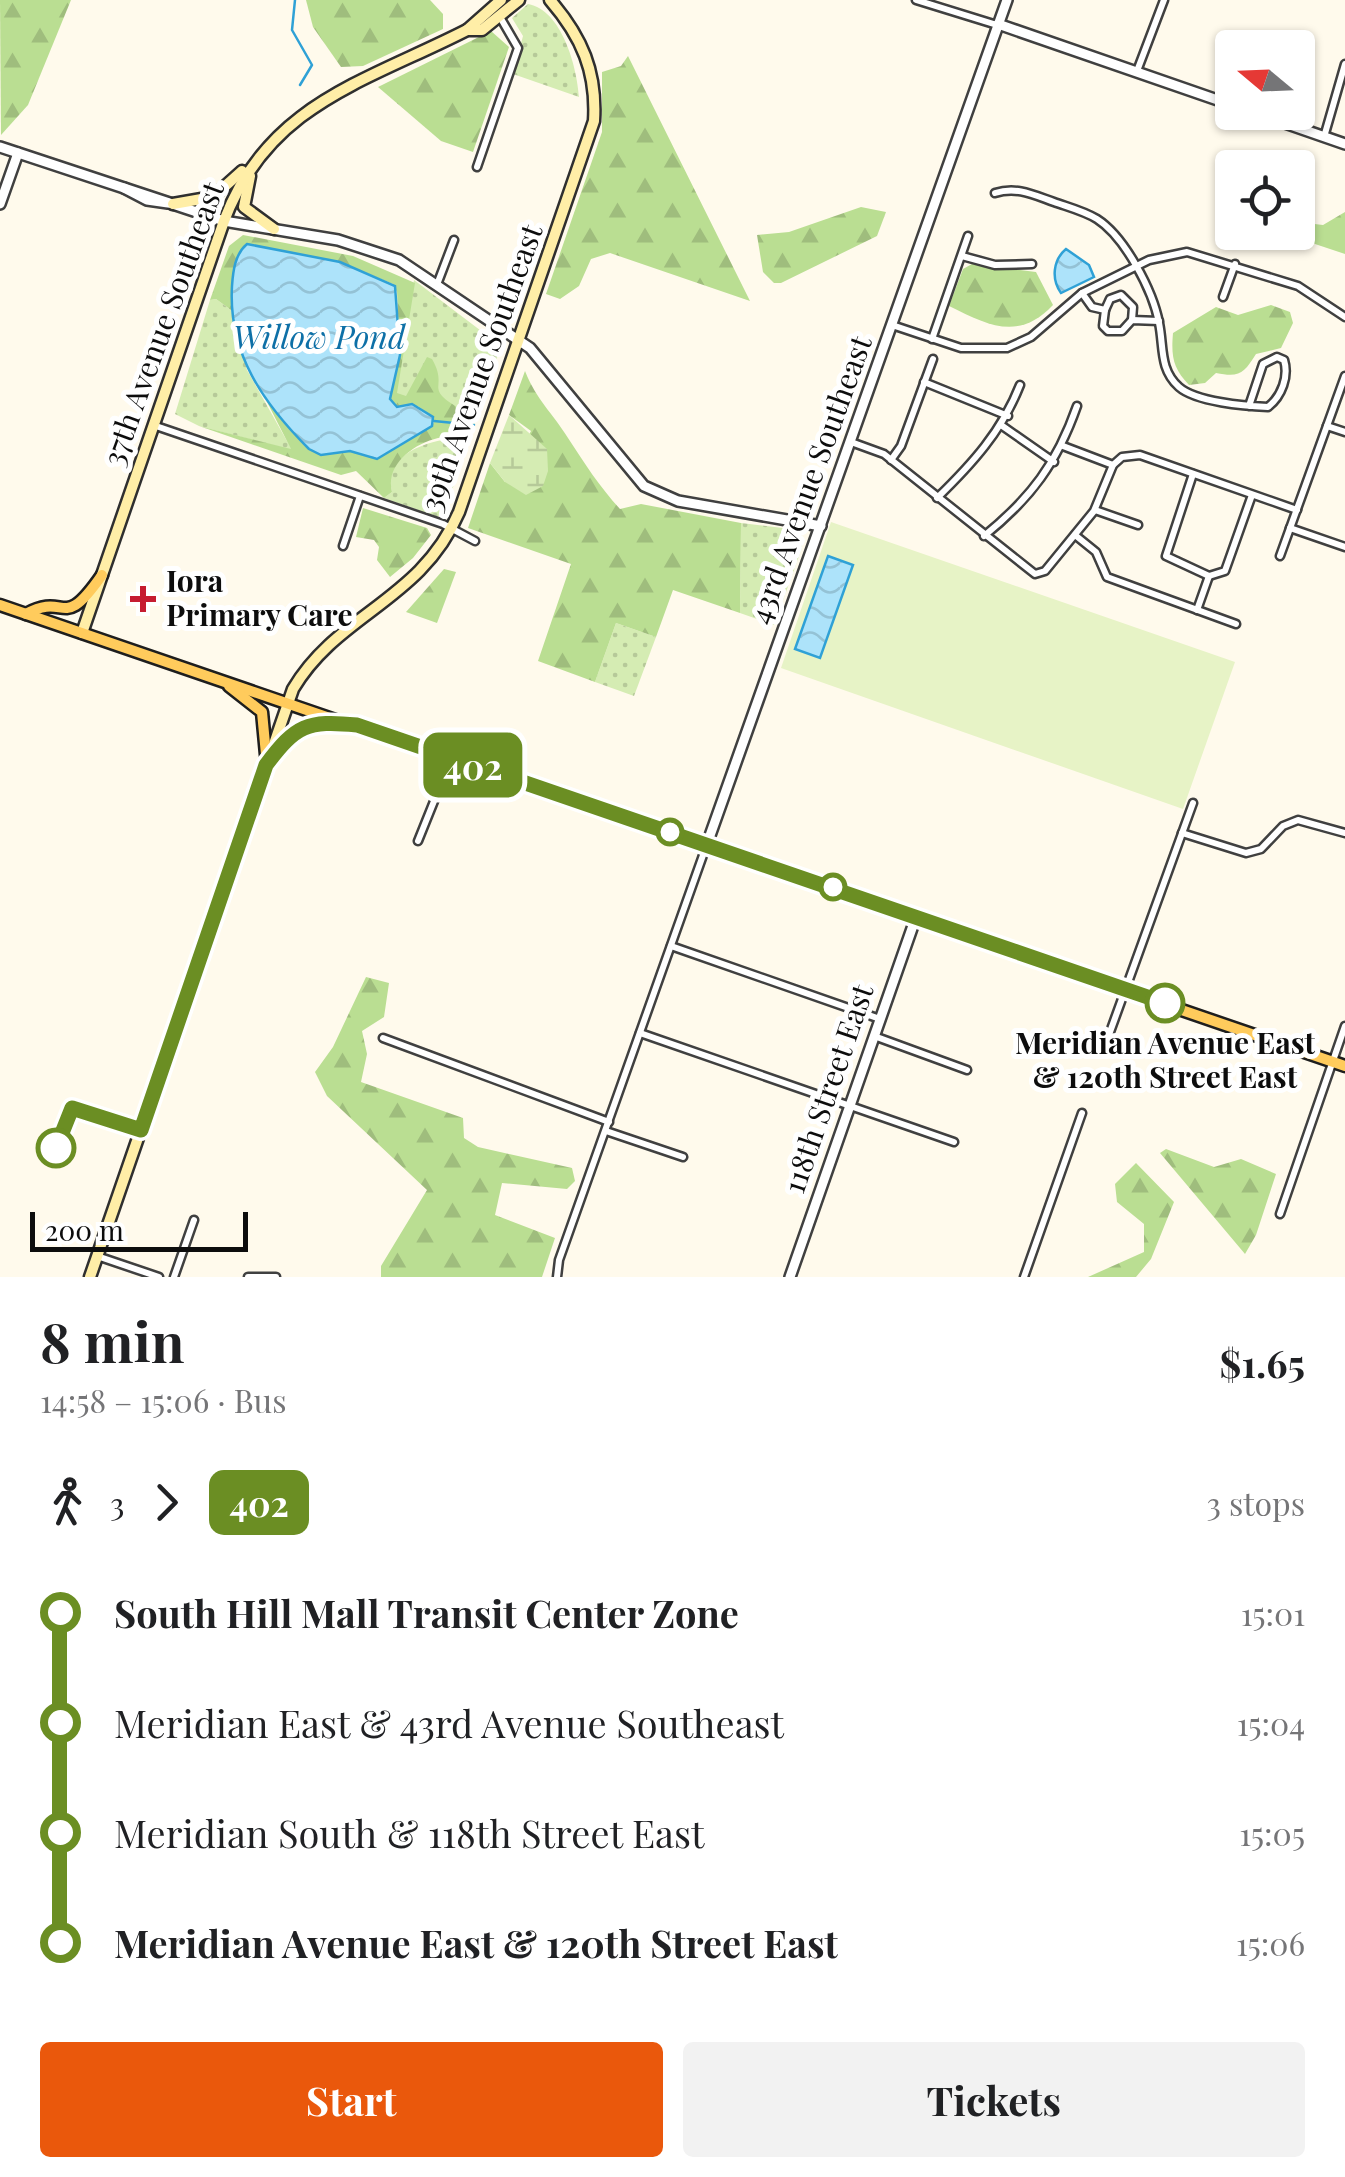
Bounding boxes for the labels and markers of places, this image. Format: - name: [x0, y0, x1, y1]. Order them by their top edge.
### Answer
- place label: Iora Primary Care: [166, 560, 353, 634]
- marker: Iora Primary Care: [130, 586, 156, 612]
- unlabelled marker: [657, 819, 683, 845]
- unlabelled marker: [820, 874, 846, 900]
- marker: Meridian Avenue East & 120th Street East: [1146, 984, 1184, 1022]
- place label: Meridian Avenue East & 120th Street East: [1015, 1022, 1316, 1096]
- unlabelled marker: [37, 1129, 75, 1167]

